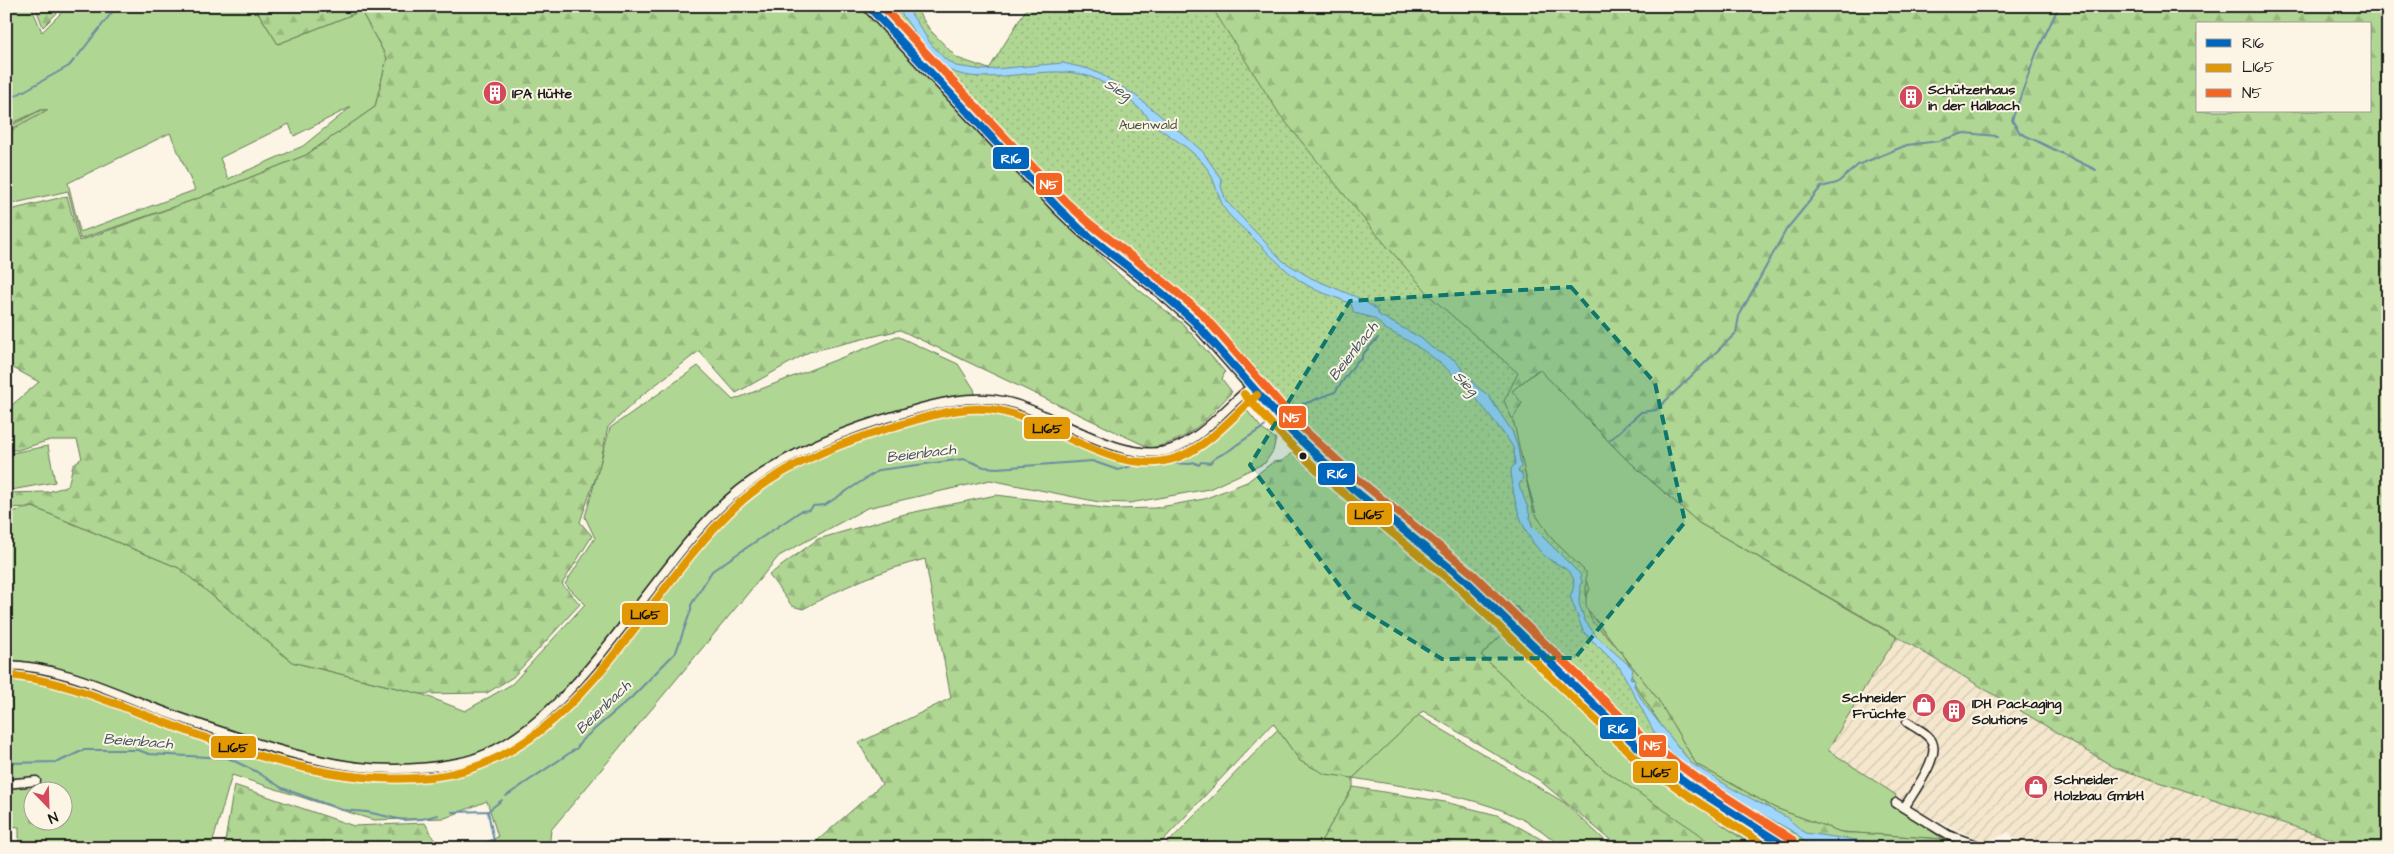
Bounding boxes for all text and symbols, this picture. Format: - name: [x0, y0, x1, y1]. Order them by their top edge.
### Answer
- legend: [2196, 22, 2372, 112]
- text: R16: [2242, 33, 2265, 54]
- text: L165: [2242, 57, 2275, 78]
- water label: Sieg: [1100, 73, 1136, 107]
- building icon: IPA Hütte: [482, 80, 508, 106]
- place label: Schützenhaus in der Halbach: [1927, 80, 2020, 116]
- text: N5: [2242, 83, 2262, 104]
- place label: IPA Hütte: [512, 84, 573, 104]
- building icon: Schützenhaus in der Halbach: [1898, 84, 1924, 110]
- park label: Auenwald: [1119, 115, 1177, 135]
- line badge: R16: [992, 146, 1030, 170]
- text: R16: [1001, 149, 1021, 169]
- line badge: N5: [1035, 172, 1063, 196]
- text: N5: [1040, 175, 1059, 195]
- water label: Beienbach: [1324, 317, 1383, 385]
- water label: Sieg: [1448, 366, 1484, 402]
- line badge: N5: [1278, 405, 1307, 429]
- text: N5: [1283, 408, 1302, 428]
- line badge: L165: [1023, 416, 1071, 440]
- text: L165: [1032, 419, 1063, 439]
- water label: Beienbach: [885, 439, 957, 468]
- unlabelled marker: [1298, 451, 1308, 461]
- line badge: R16: [1317, 462, 1356, 486]
- text: R16: [1327, 464, 1347, 484]
- line badge: L165: [1346, 502, 1393, 526]
- text: L165: [1354, 505, 1385, 525]
- line badge: L165: [621, 602, 669, 626]
- text: L165: [630, 605, 661, 625]
- water label: Beienbach: [571, 675, 636, 739]
- place label: Schneider Früchte: [1841, 688, 1906, 724]
- shop icon: Schneider Früchte: [1911, 692, 1937, 718]
- place label: IDH Packaging Solutions: [1971, 694, 2062, 730]
- building icon: IDH Packaging Solutions: [1941, 698, 1967, 724]
- line badge: R16: [1599, 716, 1637, 740]
- text: R16: [1608, 719, 1628, 739]
- water label: Beienbach: [102, 729, 174, 754]
- line badge: N5: [1638, 734, 1667, 758]
- line badge: L165: [210, 735, 257, 759]
- text: N5: [1644, 736, 1663, 756]
- text: L165: [218, 738, 249, 758]
- line badge: L165: [1632, 760, 1679, 784]
- text: L165: [1641, 763, 1672, 783]
- place label: Schneider Holzbau GmbH: [2053, 770, 2145, 806]
- shop icon: Schneider Holzbau GmbH: [2023, 774, 2049, 800]
- north arrow: [22, 782, 72, 832]
- text: N: [45, 806, 61, 828]

